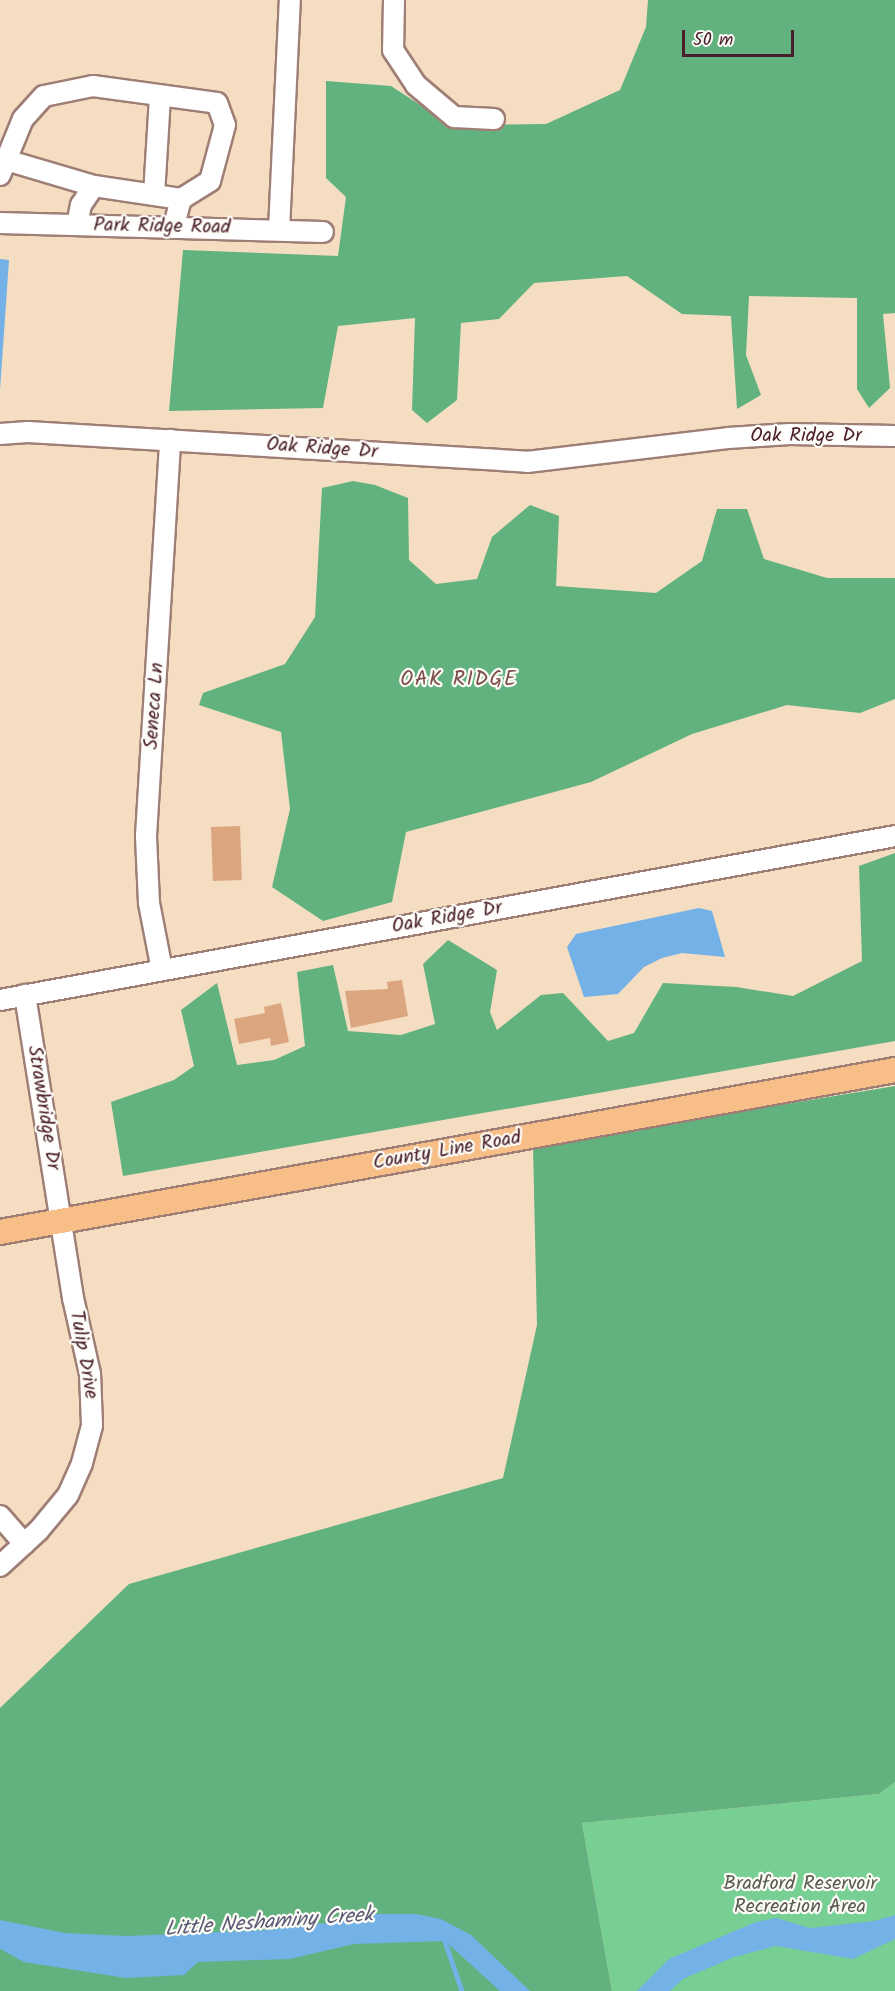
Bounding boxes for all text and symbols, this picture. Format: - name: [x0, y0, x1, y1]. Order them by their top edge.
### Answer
- scale bar: [685, 18, 798, 56]
- text: 50 m: [693, 26, 733, 55]
- street label: Park Ridge Road: [93, 214, 231, 240]
- street label: Oak Ridge Dr: [750, 424, 862, 448]
- street label: Oak Ridge Dr: [266, 433, 378, 465]
- street label: Seneca Ln: [140, 662, 170, 750]
- district label: OAK RIDGE: [400, 667, 518, 693]
- street label: Oak Ridge Dr: [390, 897, 504, 939]
- street label: Strawbridge Dr: [21, 1044, 65, 1172]
- street label: County Line Road: [371, 1126, 523, 1176]
- street label: Tulip Drive: [63, 1309, 103, 1401]
- park label: Bradford Reservoir Recreation Area: [723, 1872, 877, 1919]
- water label: Little Neshaminy Creek: [164, 1903, 374, 1943]

